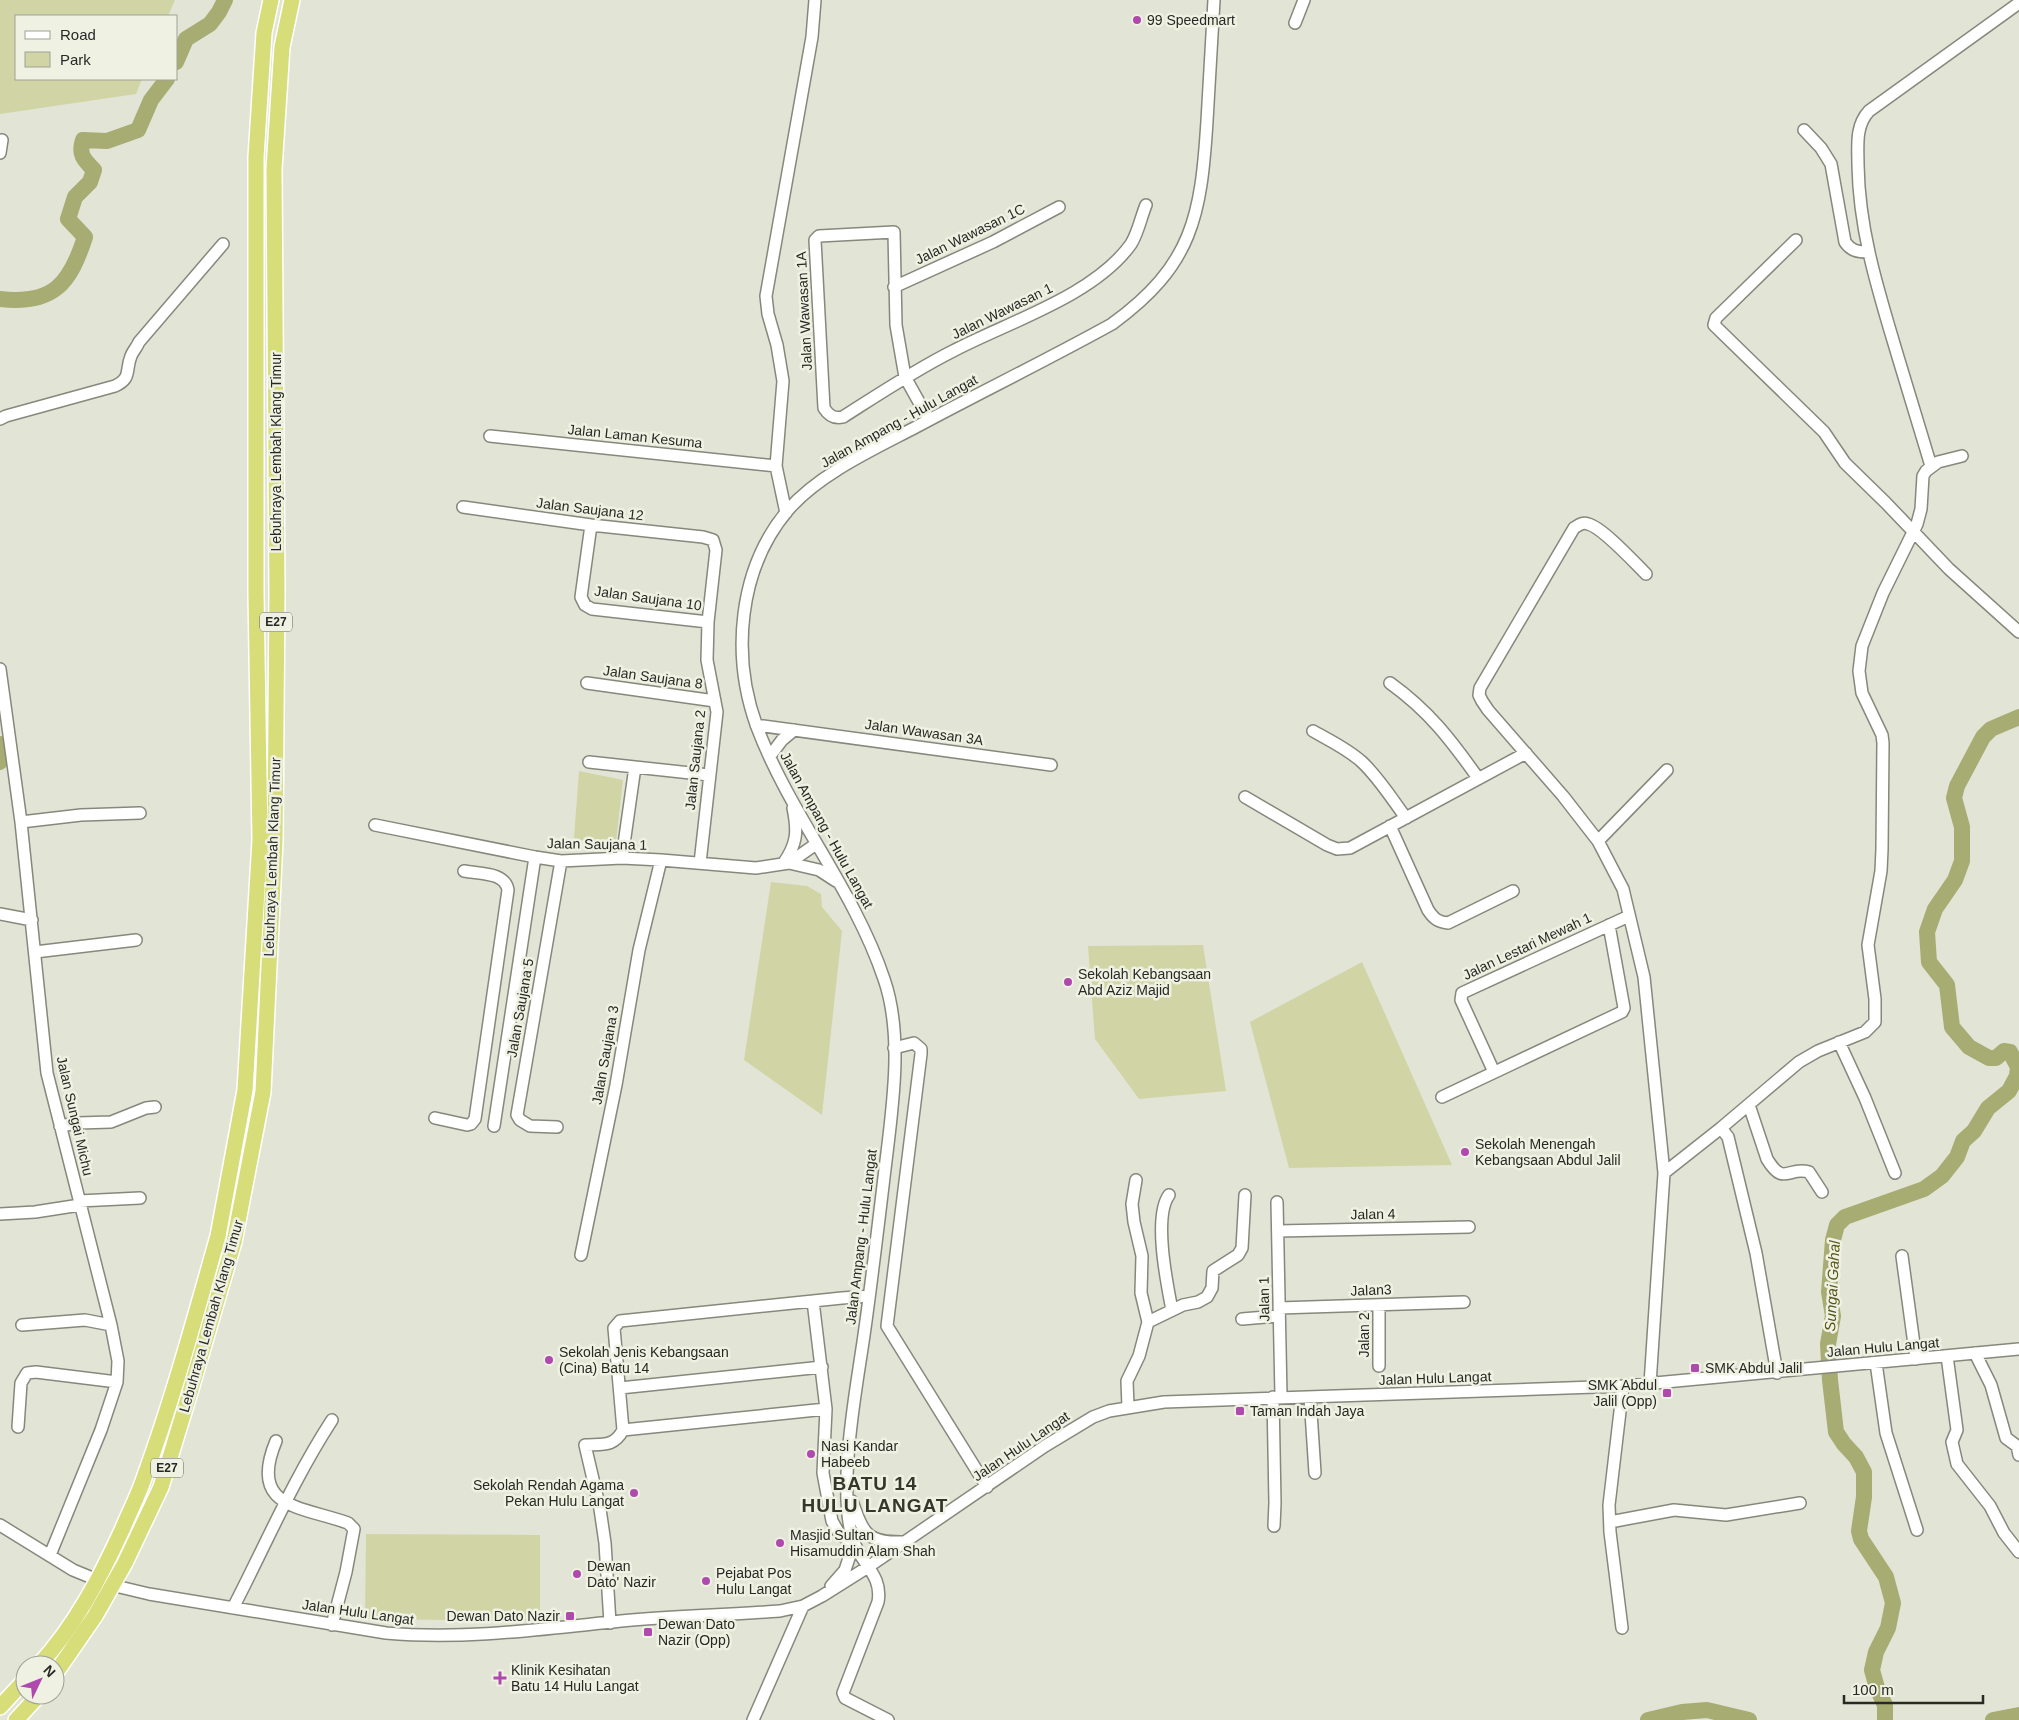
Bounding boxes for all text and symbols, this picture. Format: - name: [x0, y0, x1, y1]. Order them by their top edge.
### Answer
- place label: 99 Speedmart: [1147, 12, 1235, 28]
- marker: 99 Speedmart: [1131, 14, 1143, 26]
- legend: [15, 15, 178, 80]
- text: Road: [60, 26, 96, 43]
- text: Park: [60, 51, 91, 68]
- street label: Jalan Wawasan 1C: [913, 200, 1027, 268]
- street label: Jalan Wawasan 1A: [793, 250, 815, 371]
- street label: Jalan Wawasan 1: [949, 280, 1055, 342]
- street label: Lebuhraya Lembah Klang Timur: [268, 352, 284, 552]
- street label: Jalan Ampang - Hulu Langat: [818, 371, 980, 471]
- street label: Jalan Laman Kesuma: [567, 421, 703, 451]
- street label: Jalan Saujana 12: [535, 494, 645, 524]
- street label: Jalan Saujana 10: [593, 583, 703, 613]
- road number: E27: [260, 612, 292, 632]
- street label: Jalan Saujana 8: [602, 662, 704, 692]
- street label: Jalan Saujana 2: [682, 709, 708, 811]
- street label: Jalan Wawasan 3A: [864, 716, 985, 748]
- street label: Jalan Ampang - Hulu Langat: [777, 749, 877, 911]
- street label: Lebuhraya Lembah Klang Timur: [261, 757, 283, 957]
- street label: Jalan Saujana 1: [547, 835, 648, 853]
- street label: Jalan Lestari Mewah 1: [1460, 909, 1594, 983]
- street label: Jalan Saujana 5: [503, 957, 537, 1059]
- place label: Sekolah Kebangsaan Abd Aziz Majid: [1078, 966, 1211, 998]
- marker: Sekolah Kebangsaan Abd Aziz Majid: [1062, 976, 1074, 988]
- street label: Jalan Saujana 3: [588, 1004, 622, 1106]
- street label: Jalan Sungai Michu: [53, 1055, 97, 1177]
- place label: Sekolah Menengah Kebangsaan Abdul Jalil: [1475, 1136, 1621, 1168]
- marker: Sekolah Menengah Kebangsaan Abdul Jalil: [1459, 1146, 1471, 1158]
- street label: Jalan Ampang - Hulu Langat: [842, 1148, 880, 1326]
- street label: Jalan 4: [1350, 1206, 1396, 1222]
- street label: Lebuhraya Lembah Klang Timur: [176, 1218, 246, 1414]
- water label: Sungai Gahal: [1821, 1240, 1843, 1332]
- street label: Jalan 1: [1256, 1276, 1272, 1322]
- street label: Jalan3: [1350, 1281, 1392, 1299]
- street label: Jalan 2: [1356, 1312, 1372, 1358]
- street label: Jalan Hulu Langat: [1826, 1334, 1940, 1360]
- place label: Sekolah Jenis Kebangsaan (Cina) Batu 14: [559, 1344, 729, 1376]
- marker: Sekolah Jenis Kebangsaan (Cina) Batu 14: [543, 1354, 555, 1366]
- place label: SMK Abdul Jalil: [1705, 1360, 1802, 1376]
- marker: SMK Abdul Jalil: [1689, 1362, 1701, 1374]
- street label: Jalan Hulu Langat: [1378, 1368, 1492, 1388]
- place label: SMK Abdul Jalil (Opp): [1588, 1377, 1657, 1409]
- marker: SMK Abdul Jalil (Opp): [1661, 1387, 1673, 1399]
- place label: Taman Indah Jaya: [1250, 1403, 1365, 1419]
- marker: Taman Indah Jaya: [1234, 1405, 1246, 1417]
- street label: Jalan Hulu Langat: [970, 1408, 1072, 1484]
- place label: Nasi Kandar Habeeb: [821, 1438, 898, 1470]
- marker: Nasi Kandar Habeeb: [805, 1448, 817, 1460]
- road number: E27: [151, 1459, 183, 1478]
- district label: BATU 14 HULU LANGAT: [802, 1473, 948, 1516]
- place label: Sekolah Rendah Agama Pekan Hulu Langat: [473, 1477, 624, 1509]
- marker: Sekolah Rendah Agama Pekan Hulu Langat: [628, 1487, 640, 1499]
- place label: Masjid Sultan Hisamuddin Alam Shah: [790, 1527, 936, 1559]
- marker: Masjid Sultan Hisamuddin Alam Shah: [774, 1537, 786, 1549]
- place label: Dewan Dato' Nazir: [587, 1558, 656, 1590]
- place label: Pejabat Pos Hulu Langat: [716, 1565, 792, 1597]
- marker: Dewan Dato' Nazir: [571, 1568, 583, 1580]
- marker: Pejabat Pos Hulu Langat: [700, 1575, 712, 1587]
- street label: Jalan Hulu Langat: [301, 1596, 415, 1628]
- place label: Dewan Dato Nazir: [446, 1608, 560, 1624]
- marker: Dewan Dato Nazir: [564, 1610, 576, 1622]
- place label: Dewan Dato Nazir (Opp): [658, 1616, 735, 1648]
- marker: Dewan Dato Nazir (Opp): [642, 1626, 654, 1638]
- north arrow: [15, 1655, 65, 1705]
- text: N: [40, 1662, 59, 1680]
- place label: Klinik Kesihatan Batu 14 Hulu Langat: [511, 1662, 639, 1694]
- marker: Klinik Kesihatan Batu 14 Hulu Langat: [493, 1671, 507, 1685]
- scale bar: [1844, 1672, 1983, 1704]
- text: 100 m: [1852, 1681, 1894, 1698]

